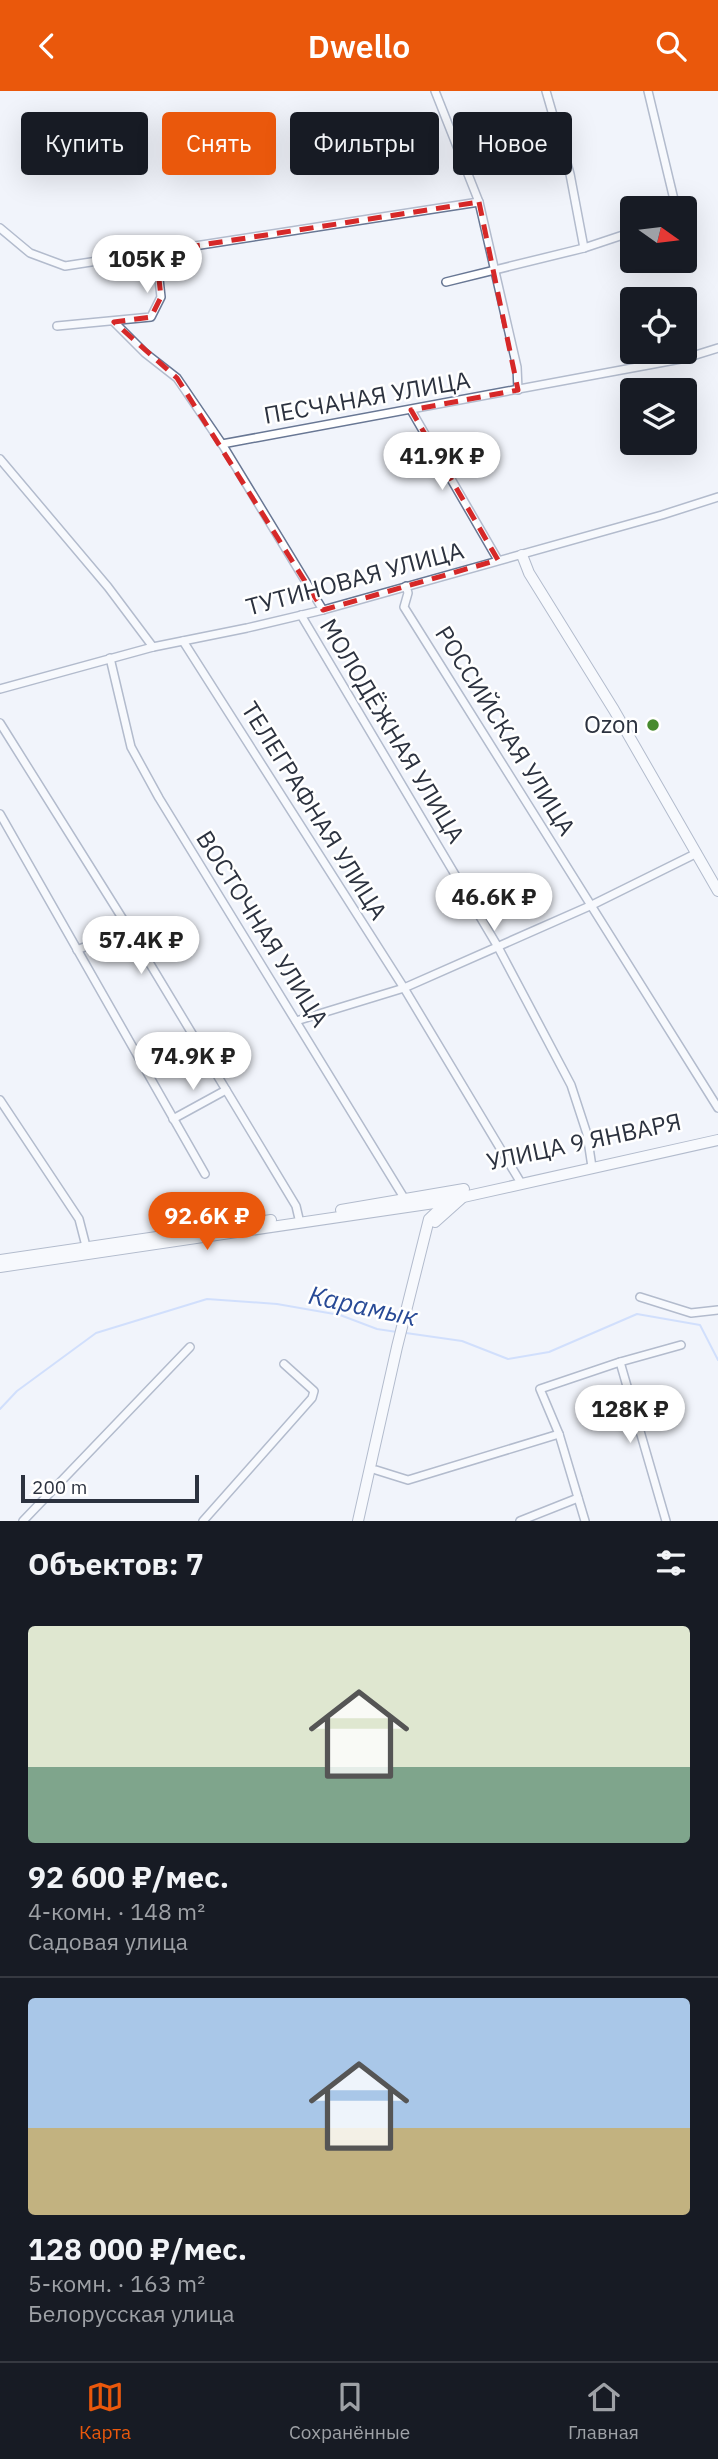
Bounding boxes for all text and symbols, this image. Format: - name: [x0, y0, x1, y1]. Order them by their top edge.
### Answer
- text: Dwello: [308, 25, 410, 67]
- icon: back: [28, 27, 66, 65]
- icon: search: [652, 27, 690, 65]
- chip: Купить: [21, 112, 148, 175]
- chip: Снять: [162, 112, 276, 175]
- chip: Фильтры: [290, 112, 439, 175]
- chip: Новое: [453, 112, 572, 175]
- north arrow: [620, 196, 696, 273]
- map controls: [620, 196, 697, 455]
- pin: 105K ₽: [90, 235, 204, 295]
- text: 105K ₽: [108, 243, 186, 273]
- button: locate: [620, 287, 697, 364]
- street label: ПЕСЧАНАЯ УЛИЦА: [261, 363, 473, 431]
- button: layers: [620, 378, 697, 455]
- pin: 41.9K ₽: [377, 433, 507, 492]
- text: 41.9K ₽: [399, 440, 485, 470]
- street label: ТУТИНОВАЯ УЛИЦА: [242, 534, 467, 623]
- street label: МОЛОДЁЖНАЯ УЛИЦА: [313, 612, 473, 849]
- street label: РОССИЙСКАЯ УЛИЦА: [428, 620, 583, 841]
- street label: ТЕЛЕГРАФНАЯ УЛИЦА: [235, 695, 395, 926]
- place label: Ozon: [584, 708, 639, 740]
- marker: Ozon: [645, 717, 661, 733]
- street label: ВОСТОЧНАЯ УЛИЦА: [189, 824, 336, 1033]
- pin: 46.6K ₽: [429, 873, 559, 933]
- text: 46.6K ₽: [451, 881, 537, 911]
- pin: 57.4K ₽: [76, 917, 206, 976]
- text: 57.4K ₽: [98, 924, 184, 954]
- pin: 74.9K ₽: [128, 1033, 258, 1092]
- text: 74.9K ₽: [150, 1040, 236, 1070]
- street label: УЛИЦА 9 ЯНВАРЯ: [484, 1105, 684, 1177]
- pin: 92.6K ₽: [142, 1193, 272, 1252]
- text: 92.6K ₽: [164, 1200, 250, 1230]
- water label: Карамык: [306, 1277, 422, 1333]
- pin: 128K ₽: [573, 1385, 687, 1445]
- text: 128K ₽: [591, 1393, 669, 1423]
- scale bar: [21, 1472, 200, 1504]
- text: 200 m: [32, 1475, 87, 1499]
- text: Объектов: 7: [28, 1544, 204, 1583]
- icon: filters: [652, 1544, 690, 1582]
- icon: home: [296, 1671, 422, 1797]
- text: 92 600 ₽/мес.: [28, 1857, 229, 1896]
- text: 4-комн. · 148 m²: [28, 1896, 205, 1926]
- text: Садовая улица: [28, 1926, 188, 1956]
- icon: home: [296, 2043, 422, 2169]
- text: 128 000 ₽/мес.: [28, 2229, 247, 2268]
- text: 5-комн. · 163 m²: [28, 2268, 205, 2298]
- text: Белорусская улица: [28, 2298, 235, 2328]
- tab: Карта: [79, 2378, 131, 2444]
- tab: Сохранённые: [289, 2378, 410, 2444]
- tab: Главная: [568, 2378, 639, 2444]

